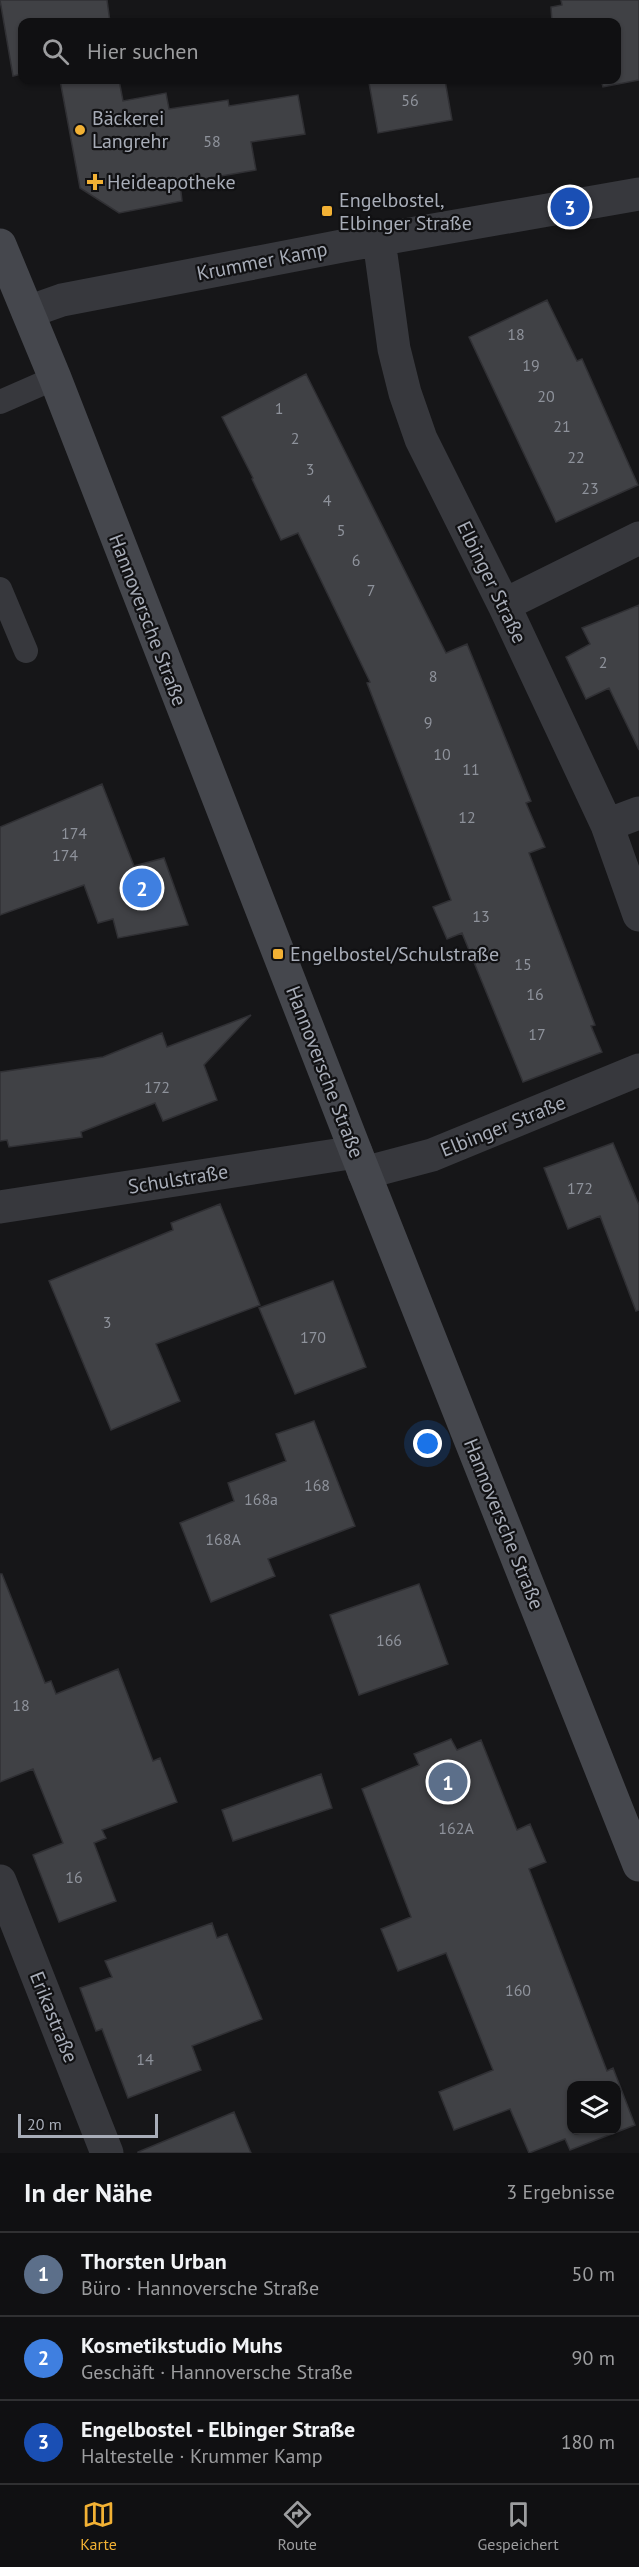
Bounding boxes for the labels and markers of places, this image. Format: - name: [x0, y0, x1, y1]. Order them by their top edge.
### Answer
- place label: Bäckerei Langrehr: [92, 105, 168, 154]
- marker: Bäckerei Langrehr: [73, 123, 87, 137]
- place label: Heideapotheke: [107, 169, 236, 195]
- marker: Heideapotheke: [88, 175, 102, 189]
- pin: 3: [550, 184, 590, 230]
- place label: Engelbostel, Elbinger Straße: [339, 187, 472, 236]
- marker: Engelbostel, Elbinger Straße: [320, 204, 334, 218]
- pin: 2: [122, 866, 162, 910]
- place label: Engelbostel/Schulstraße: [290, 941, 499, 967]
- marker: Engelbostel/Schulstraße: [271, 947, 285, 961]
- pin: 1: [428, 1760, 468, 1804]

